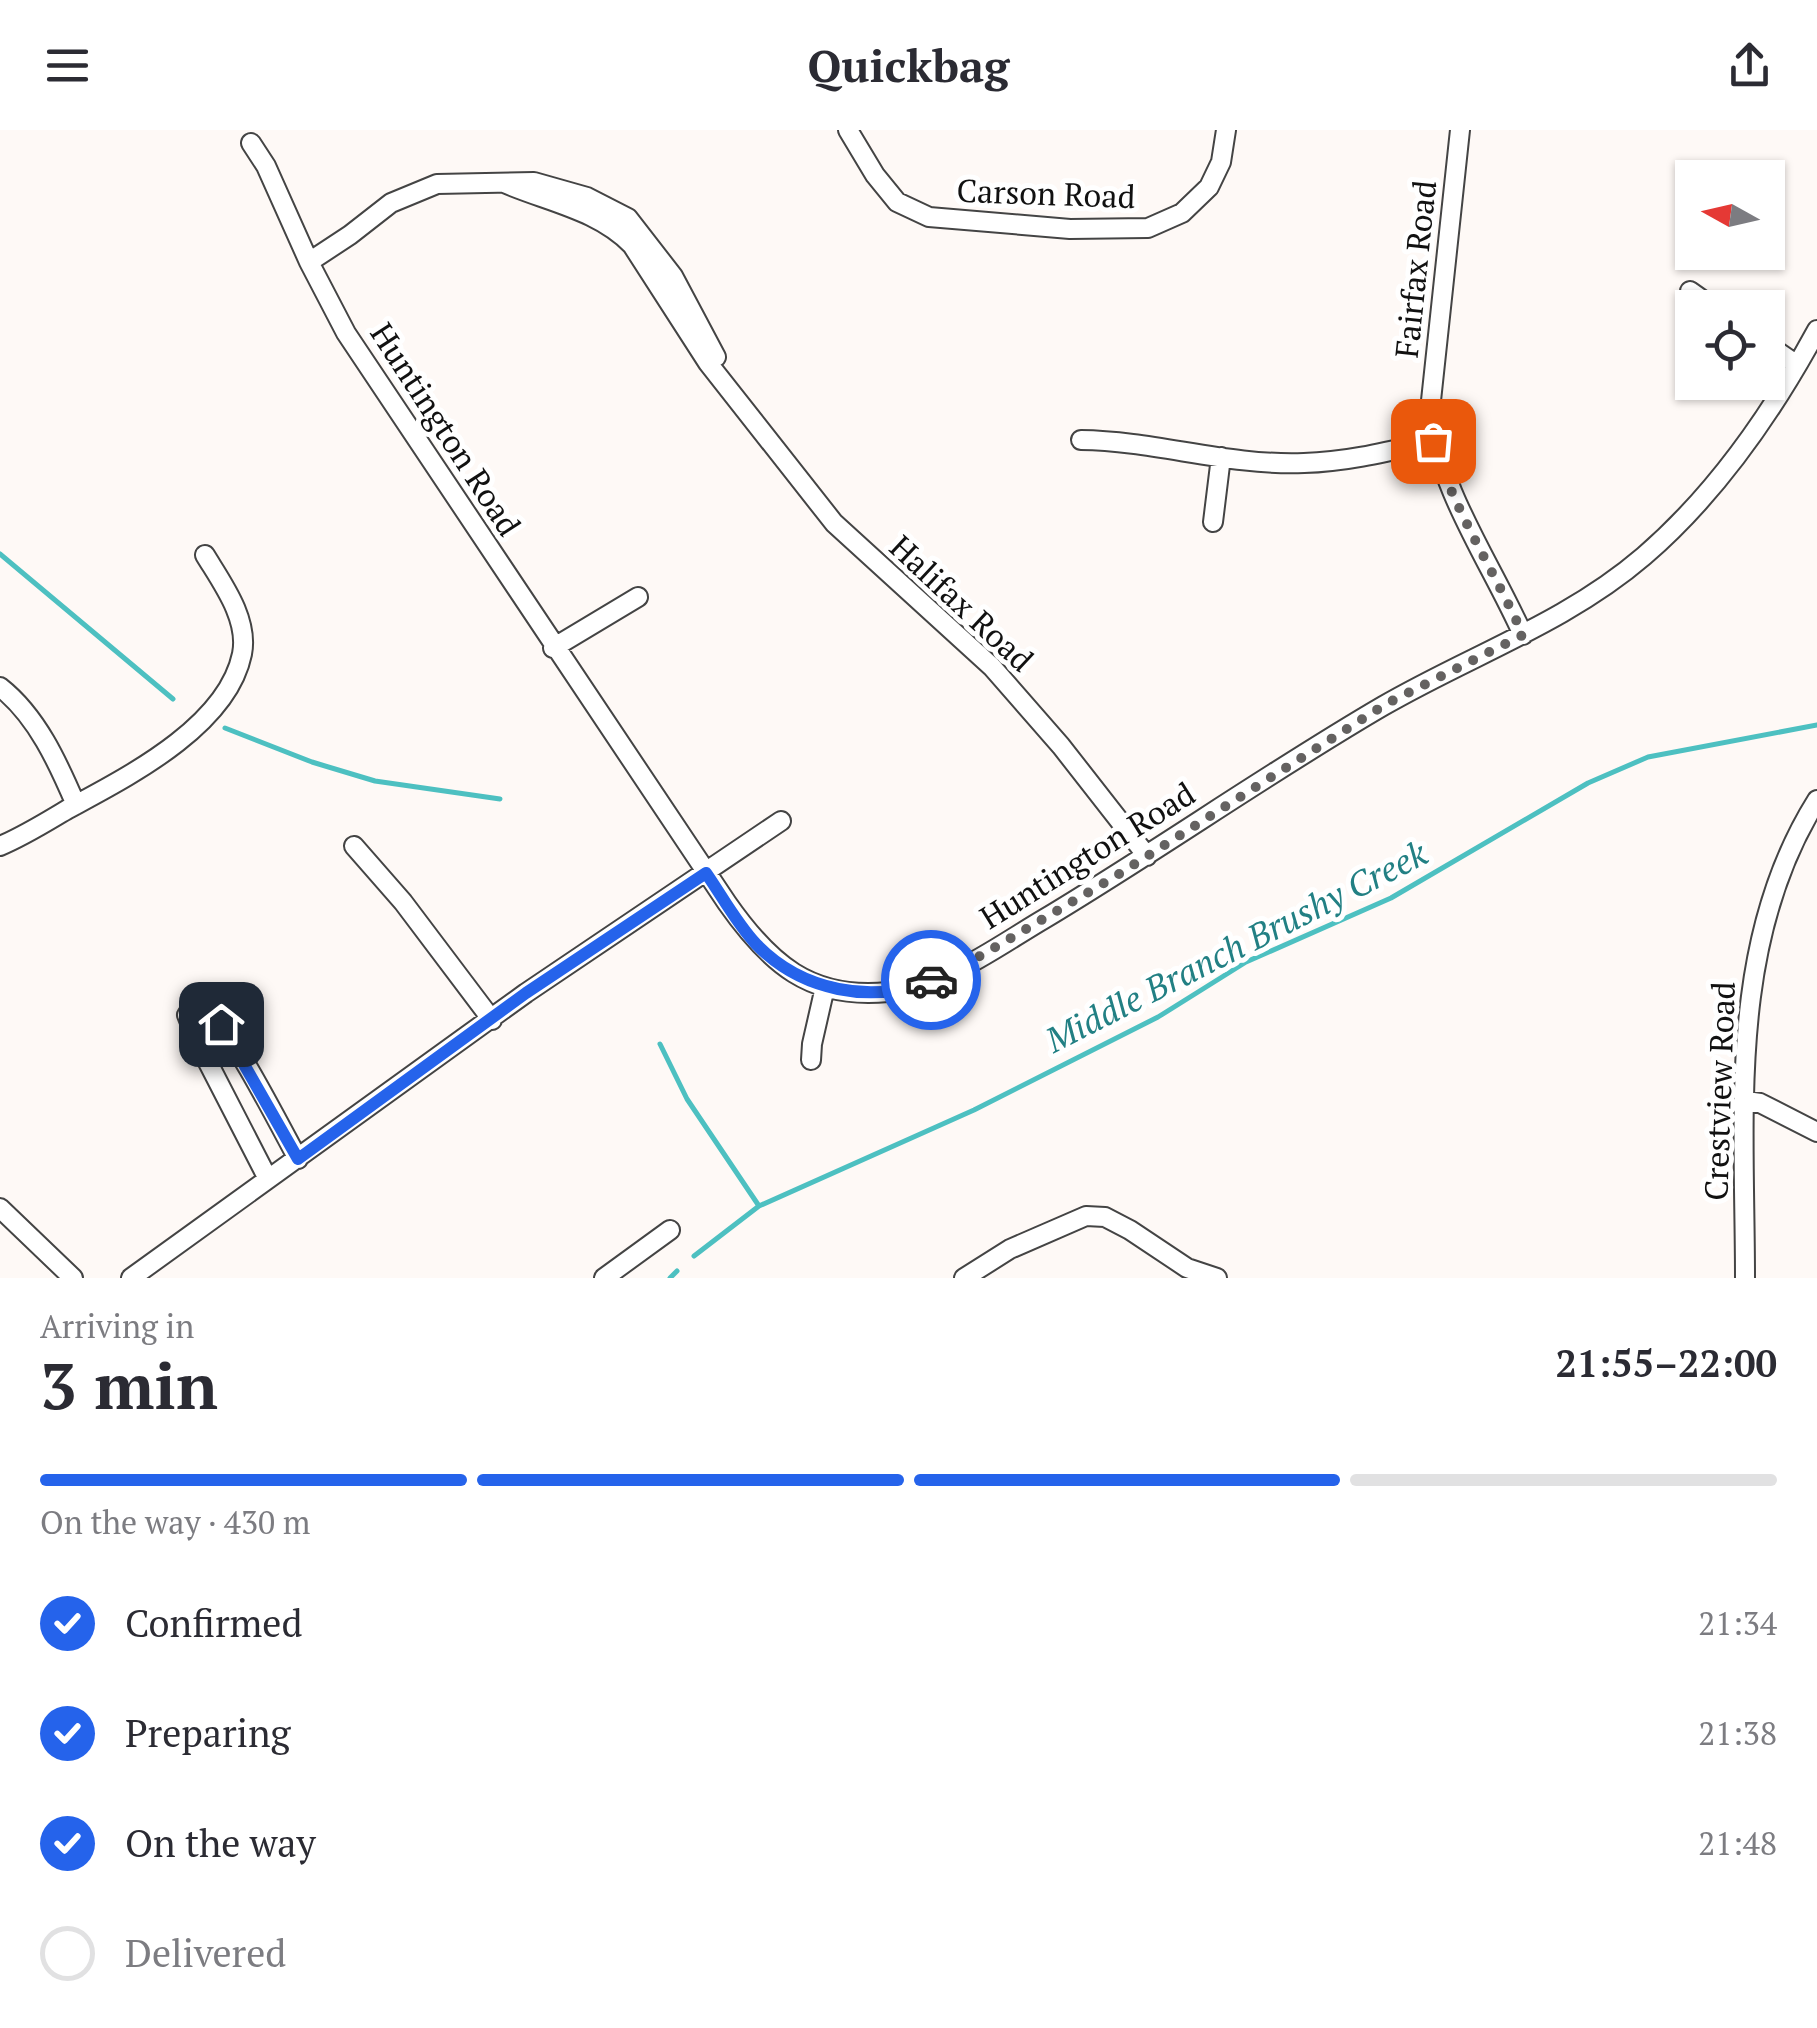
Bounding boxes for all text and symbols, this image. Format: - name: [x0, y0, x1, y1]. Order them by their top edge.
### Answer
- text: Quickbag: [808, 35, 1009, 95]
- icon: menu: [40, 38, 95, 93]
- icon: share: [1722, 38, 1777, 93]
- north arrow: [1675, 160, 1785, 270]
- map controls: [1675, 160, 1785, 400]
- street label: Carson Road: [956, 169, 1136, 217]
- street label: Fairfax Road: [1385, 178, 1445, 360]
- button: locate: [1675, 290, 1785, 400]
- street label: Huntington Road: [361, 315, 531, 544]
- pin: [1391, 399, 1476, 484]
- icon: bag: [1406, 414, 1461, 469]
- street label: Halifax Road: [881, 526, 1043, 680]
- street label: Huntington Road: [972, 772, 1203, 938]
- water label: Middle Branch Brushy Creek: [1036, 830, 1435, 1063]
- courier: [881, 930, 981, 1030]
- icon: car: [904, 953, 959, 1008]
- street label: Crestview Road: [1694, 981, 1744, 1201]
- pin: [179, 982, 264, 1067]
- icon: home: [194, 997, 249, 1052]
- text: Arriving in: [40, 1305, 194, 1347]
- text: 21:55–22:00: [1555, 1338, 1777, 1388]
- text: 3 min: [40, 1341, 218, 1428]
- text: On the way · 430 m: [40, 1501, 310, 1543]
- icon: check: [40, 1596, 95, 1651]
- text: Confirmed: [125, 1598, 303, 1648]
- text: 21:34: [1698, 1602, 1777, 1644]
- icon: check: [40, 1706, 95, 1761]
- text: Preparing: [125, 1708, 291, 1758]
- text: 21:38: [1698, 1712, 1777, 1754]
- icon: check: [40, 1816, 95, 1871]
- text: On the way: [125, 1818, 316, 1868]
- text: 21:48: [1698, 1822, 1777, 1864]
- text: Delivered: [125, 1928, 286, 1978]

